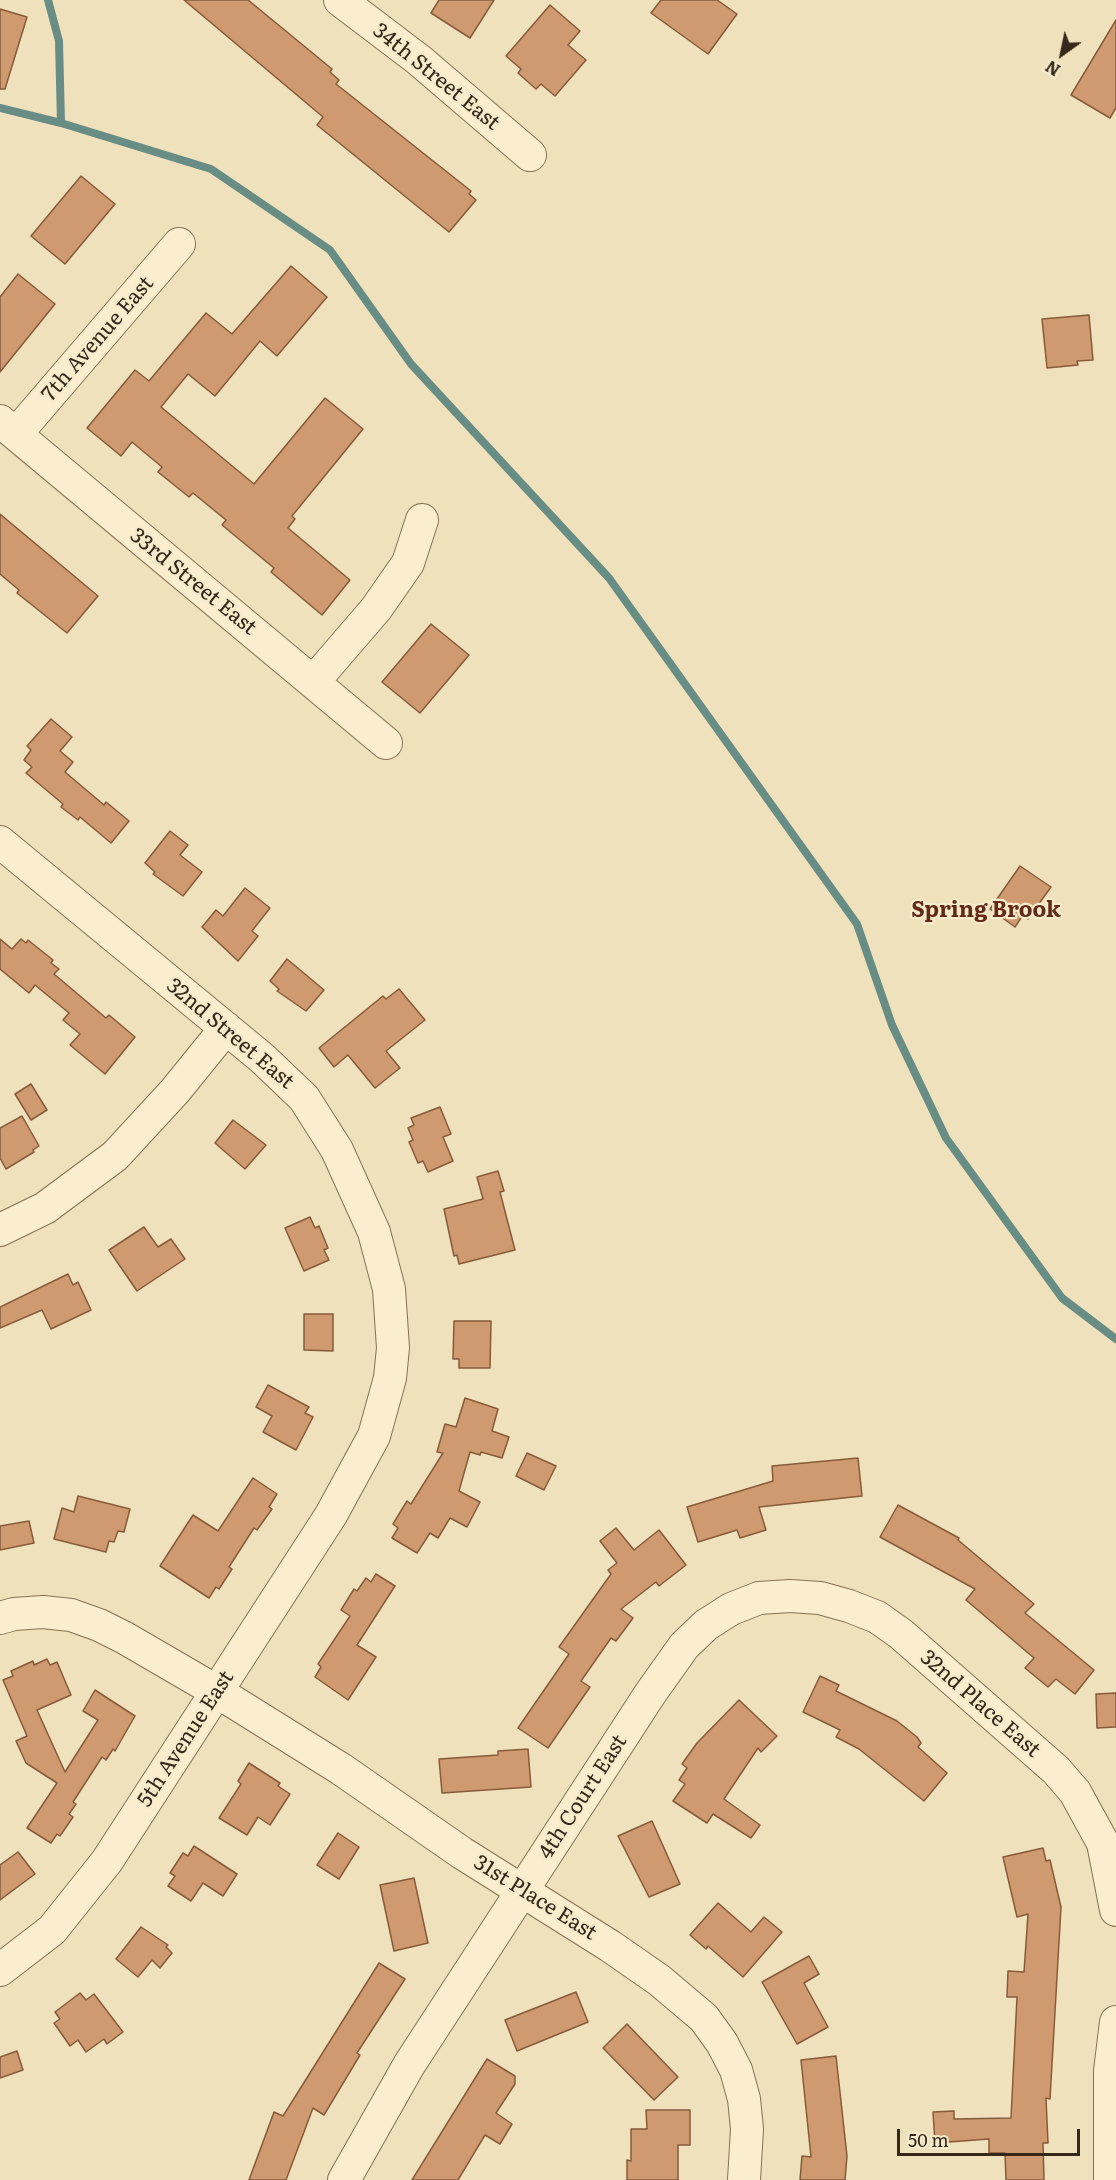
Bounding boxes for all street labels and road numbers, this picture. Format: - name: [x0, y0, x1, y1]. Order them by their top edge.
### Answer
- street label: 34th Street East: [367, 18, 505, 136]
- street label: 7th Avenue East: [37, 271, 159, 407]
- street label: 33rd Street East: [125, 523, 261, 641]
- street label: 32nd Street East: [161, 973, 299, 1095]
- street label: 32nd Place East: [915, 1645, 1045, 1763]
- street label: 5th Avenue East: [133, 1666, 239, 1812]
- street label: 4th Court East: [533, 1730, 633, 1864]
- street label: 31st Place East: [469, 1850, 601, 1946]

